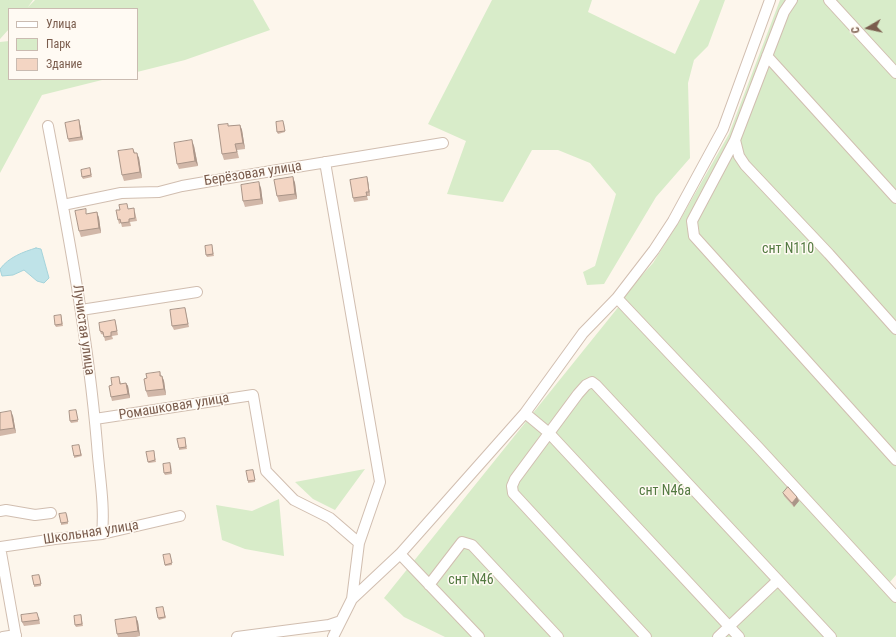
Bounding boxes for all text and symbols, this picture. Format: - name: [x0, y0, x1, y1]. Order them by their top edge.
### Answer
- legend: [8, 8, 138, 80]
- north arrow: [848, 8, 888, 48]
- text: Улица: [46, 17, 76, 31]
- text: С: [849, 26, 863, 34]
- text: Парк: [46, 37, 71, 51]
- text: Здание: [46, 57, 82, 71]
- street label: Берёзовая улица: [203, 158, 303, 190]
- park label: снт N110: [762, 241, 814, 257]
- street label: Лучистая улица: [68, 284, 98, 376]
- street label: Ромашковая улица: [118, 390, 230, 424]
- park label: снт N46а: [639, 483, 691, 499]
- street label: Школьная улица: [42, 517, 140, 549]
- park label: снт N46: [448, 572, 494, 588]

